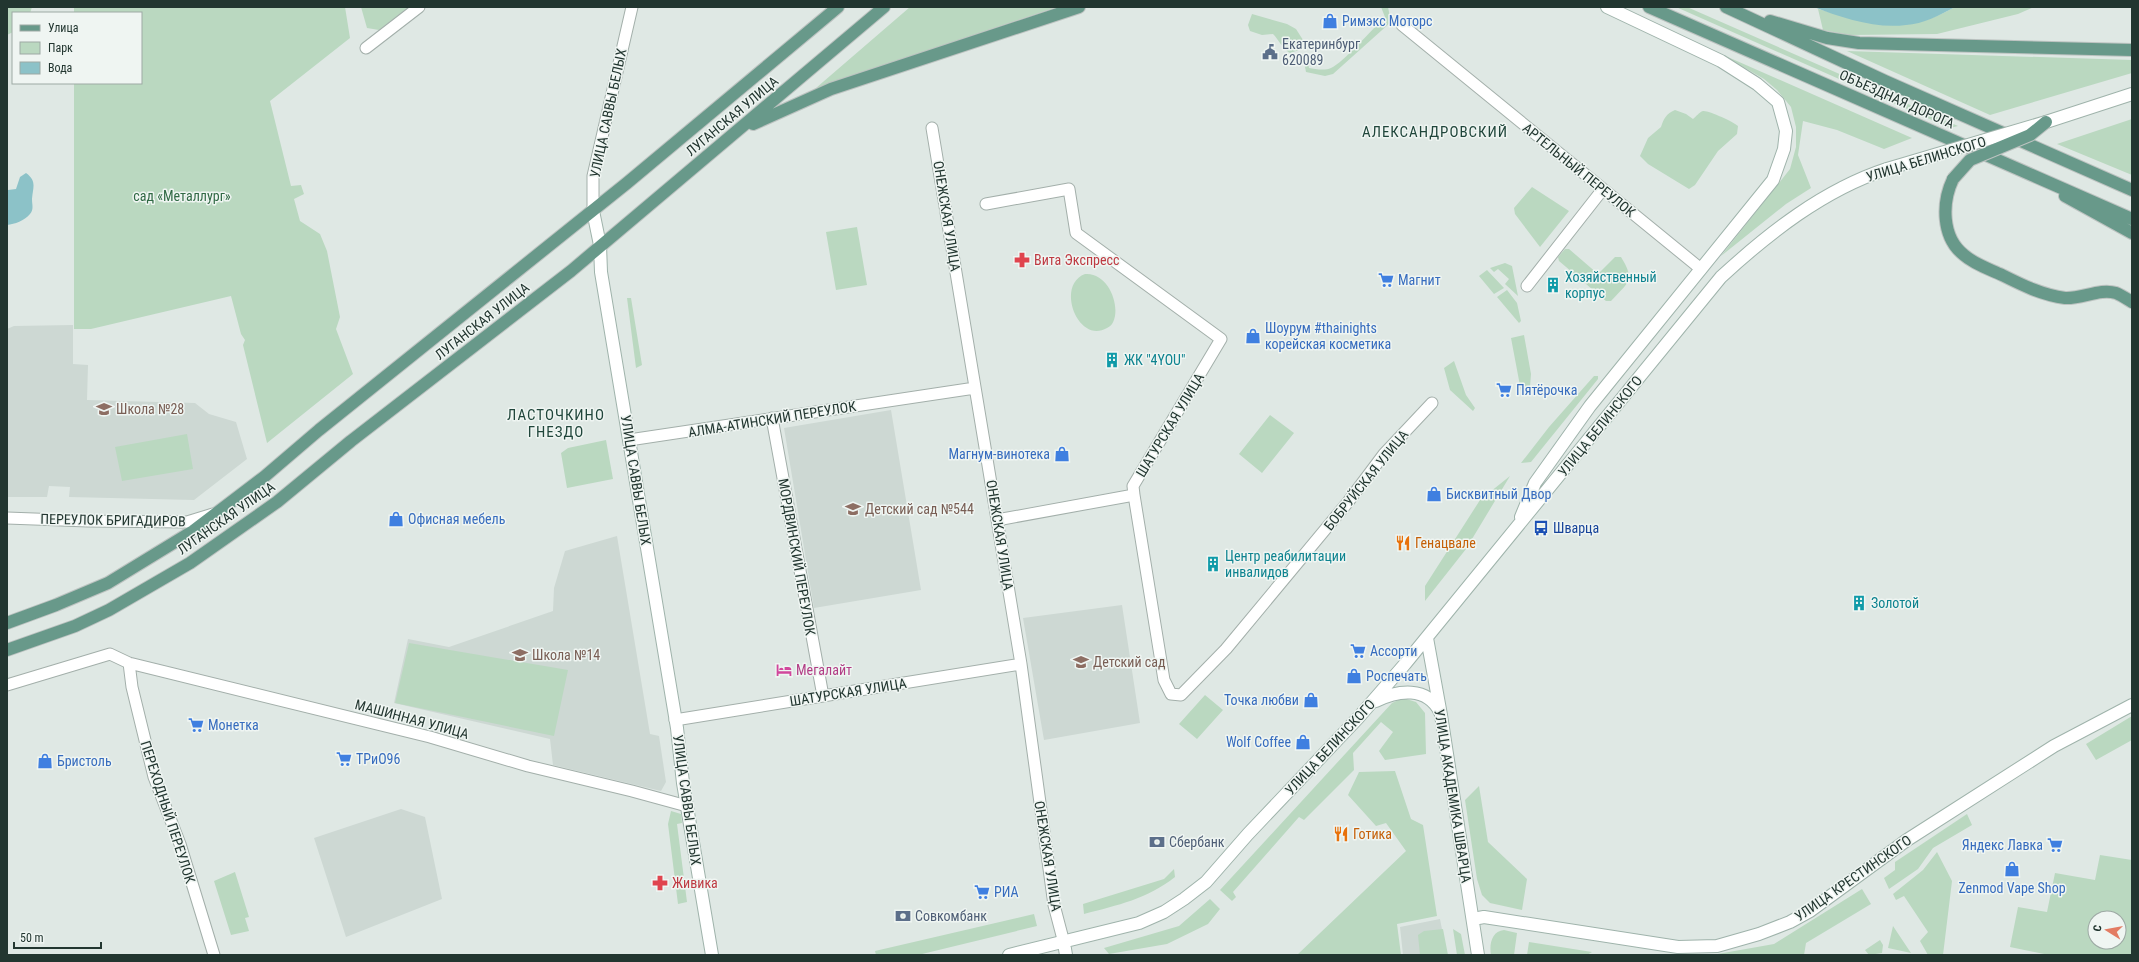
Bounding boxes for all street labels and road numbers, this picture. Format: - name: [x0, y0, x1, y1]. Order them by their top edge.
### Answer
- street label: УЛИЦА САВВЫ БЕЛЫХ: [586, 47, 630, 179]
- street label: ОБЪЕЗДНАЯ ДОРОГА: [1837, 66, 1957, 132]
- street label: ЛУГАНСКАЯ УЛИЦА: [683, 73, 781, 159]
- street label: АРТЕЛЬНЫЙ ПЕРЕУЛОК: [1520, 120, 1639, 220]
- street label: УЛИЦА БЕЛИНСКОГО: [1864, 133, 1988, 185]
- street label: ОНЕЖСКАЯ УЛИЦА: [930, 160, 964, 272]
- street label: ЛУГАНСКАЯ УЛИЦА: [432, 279, 532, 363]
- street label: ШАТУРСКАЯ УЛИЦА: [1133, 370, 1207, 480]
- street label: УЛИЦА БЕЛИНСКОГО: [1555, 373, 1645, 479]
- street label: АЛМА-АТИНСКИЙ ПЕРЕУЛОК: [687, 398, 857, 440]
- street label: УЛИЦА САВВЫ БЕЛЫХ: [618, 414, 654, 547]
- street label: БОБРУЙСКАЯ УЛИЦА: [1321, 427, 1411, 533]
- street label: МОРДВИНСКИЙ ПЕРЕУЛОК: [775, 477, 819, 637]
- street label: ЛУГАНСКАЯ УЛИЦА: [174, 478, 278, 558]
- street label: ОНЕЖСКАЯ УЛИЦА: [983, 479, 1017, 591]
- street label: ПЕРЕУЛОК БРИГАДИРОВ: [40, 511, 186, 529]
- street label: ШАТУРСКАЯ УЛИЦА: [788, 675, 908, 709]
- street label: МАШИННАЯ УЛИЦА: [353, 696, 471, 742]
- street label: УЛИЦА БЕЛИНСКОГО: [1282, 696, 1378, 798]
- street label: УЛИЦА АКАДЕМИКА ШВАРЦА: [1431, 708, 1475, 884]
- street label: УЛИЦА САВВЫ БЕЛЫХ: [670, 734, 704, 867]
- street label: ПЕРЕХОДНЫЙ ПЕРЕУЛОК: [137, 739, 199, 885]
- street label: ОНЕЖСКАЯ УЛИЦА: [1031, 800, 1065, 912]
- street label: УЛИЦА КРЕСТИНСКОГО: [1792, 832, 1914, 924]

